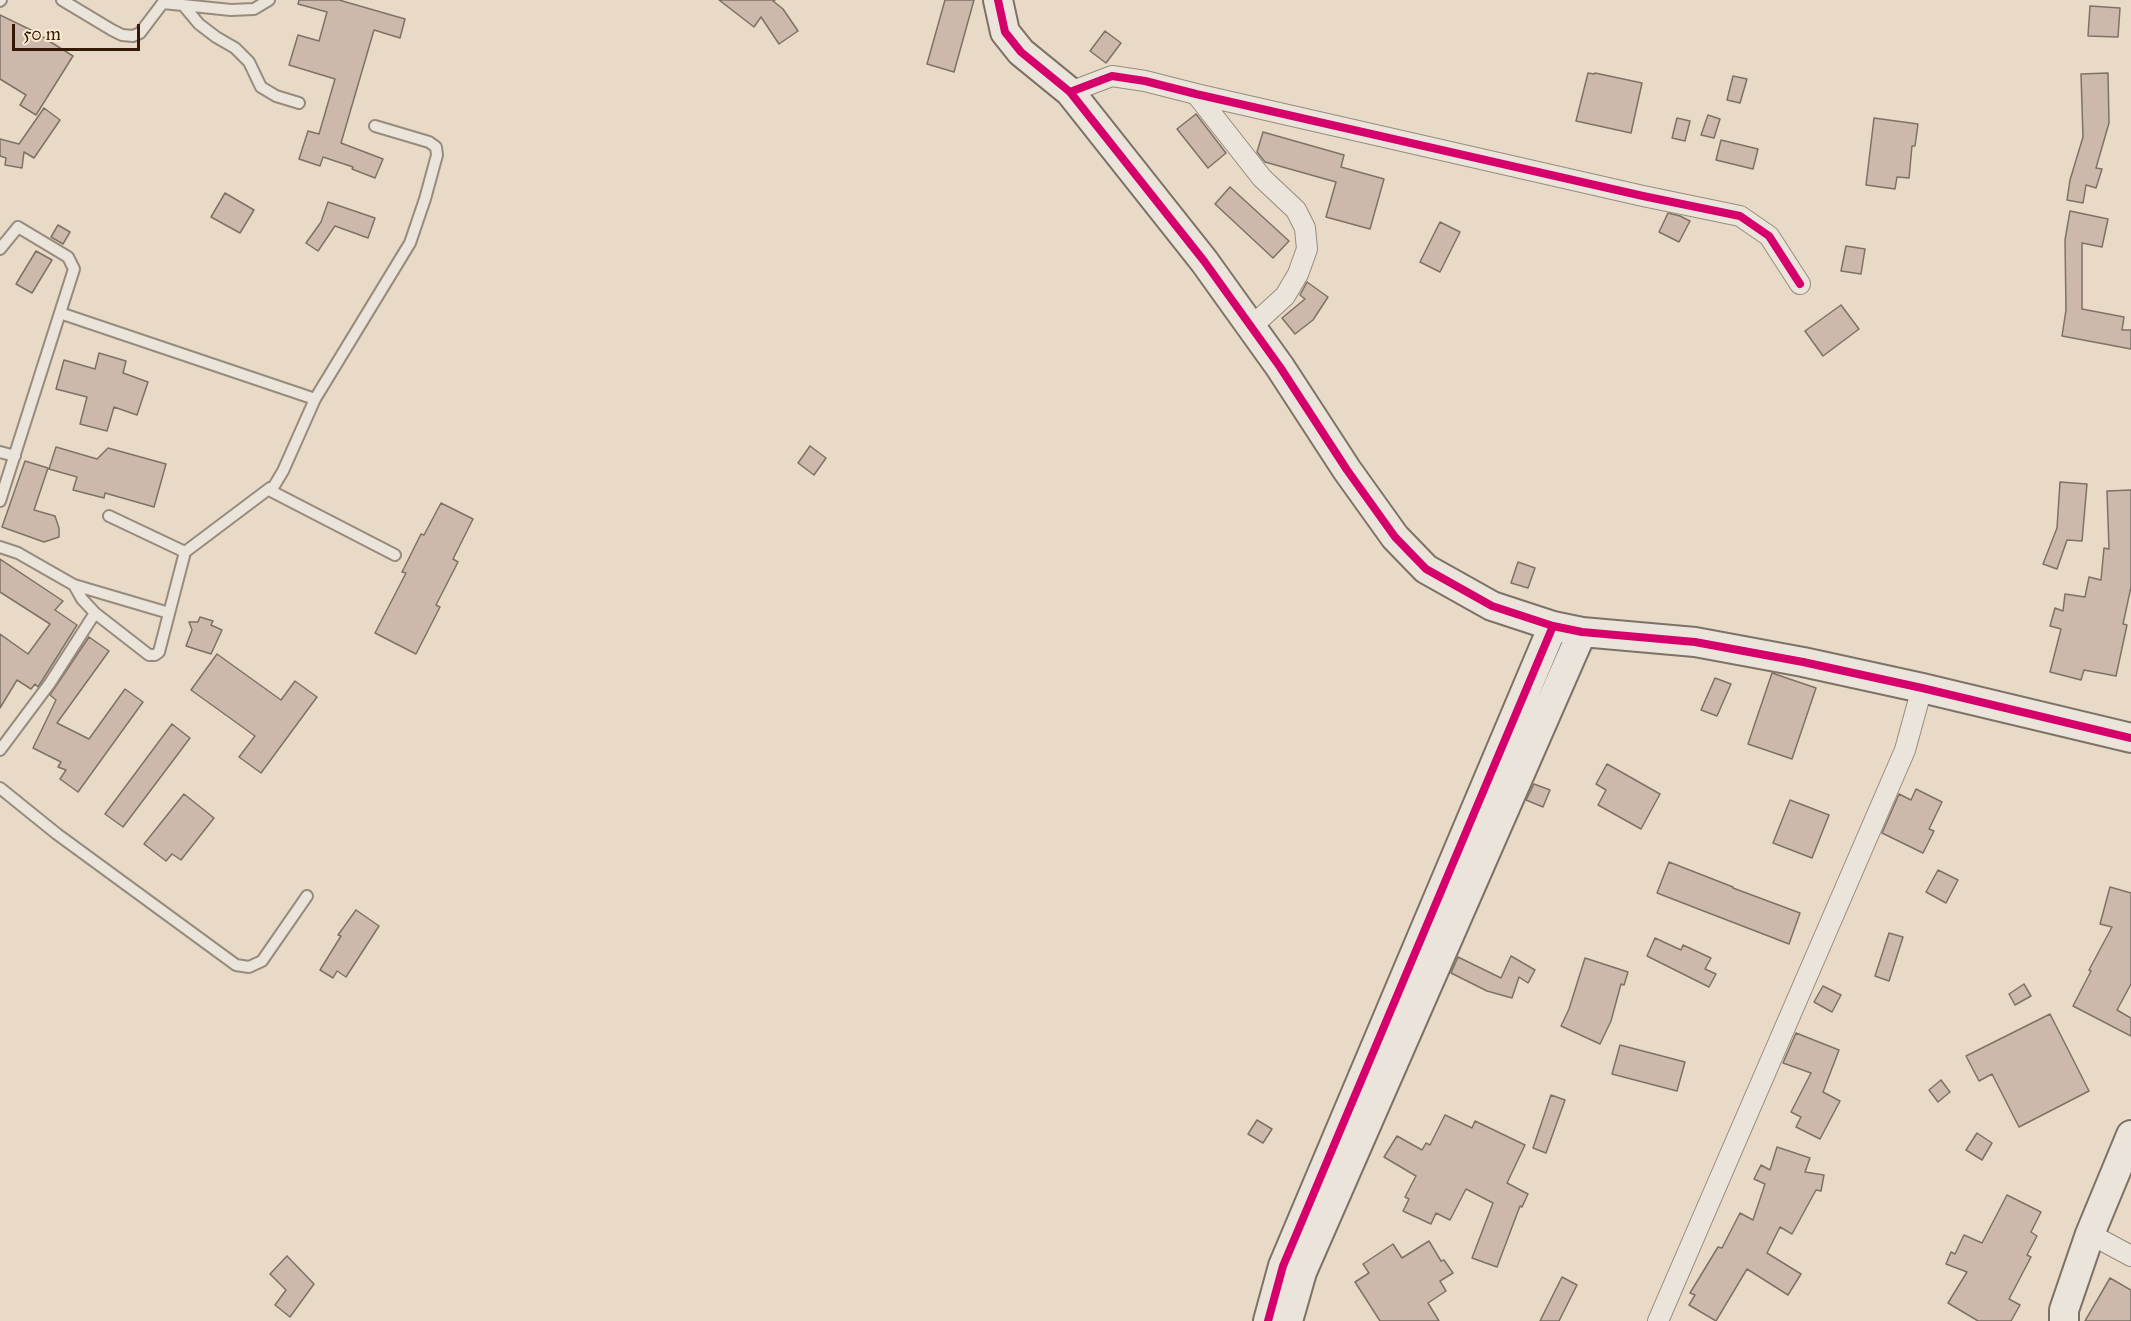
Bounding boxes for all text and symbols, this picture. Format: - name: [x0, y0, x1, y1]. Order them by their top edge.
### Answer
- scale bar: [15, 12, 142, 50]
- text: 50 m: [23, 23, 61, 45]

